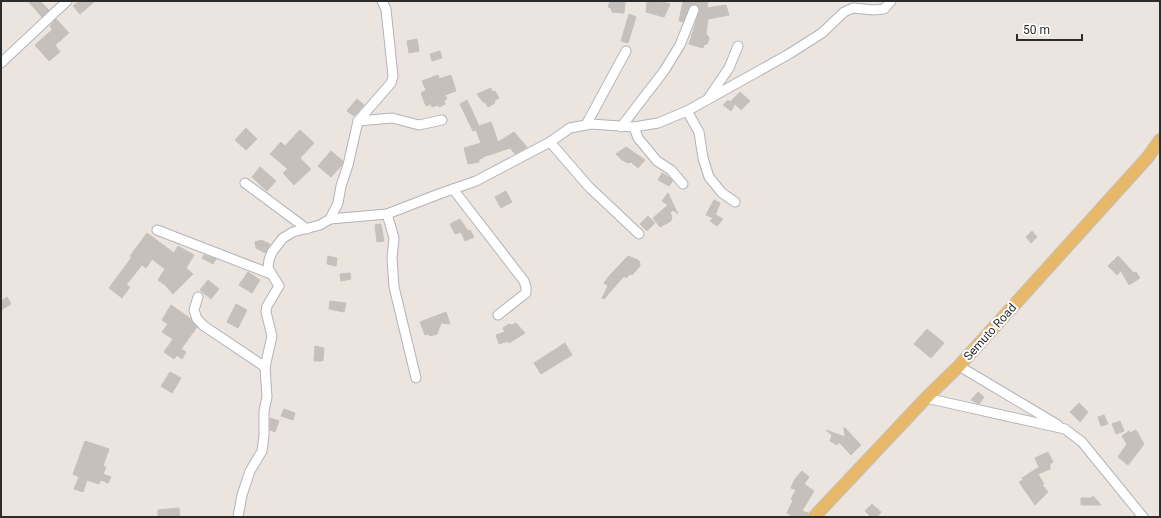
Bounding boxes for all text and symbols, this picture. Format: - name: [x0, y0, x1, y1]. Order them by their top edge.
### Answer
- scale bar: [1017, 16, 1082, 42]
- text: 50 m: [1023, 23, 1050, 37]
- street label: Semuto Road: [961, 301, 1019, 363]

